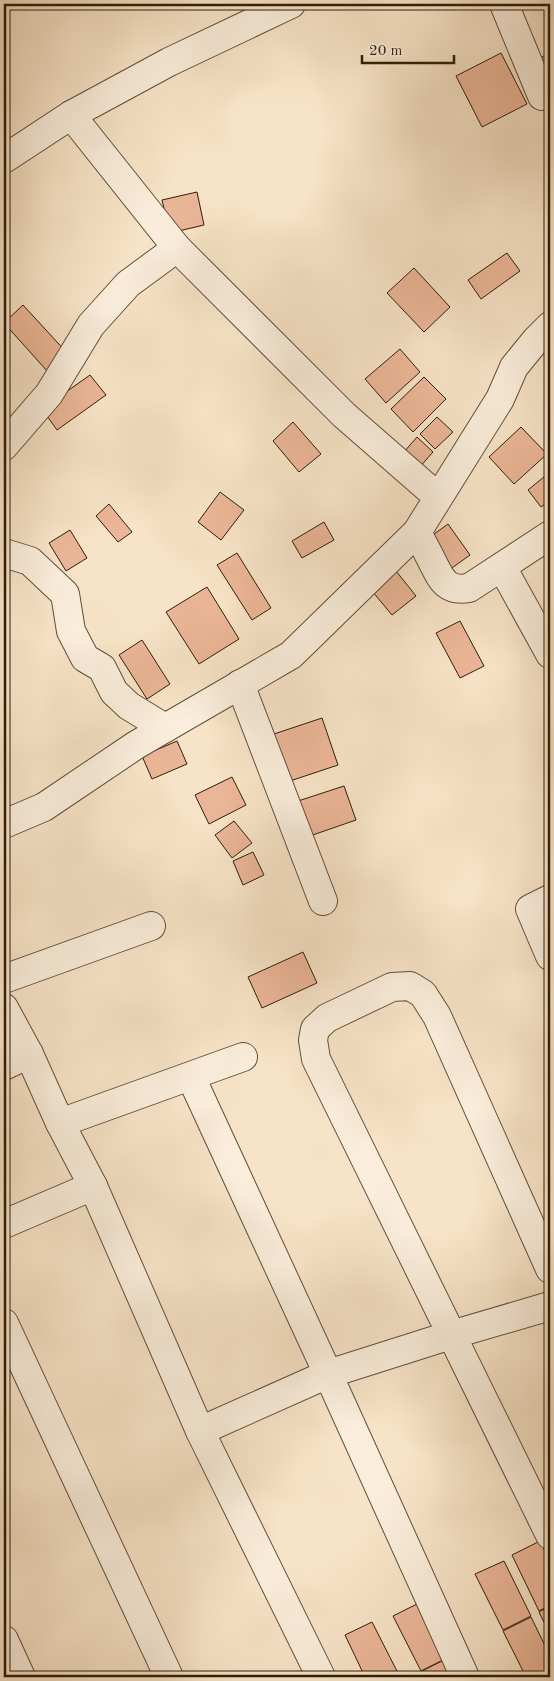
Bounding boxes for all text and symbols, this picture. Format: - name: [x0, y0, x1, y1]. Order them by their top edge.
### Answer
- scale bar: [362, 32, 454, 64]
- text: 20 m: [369, 44, 403, 59]

